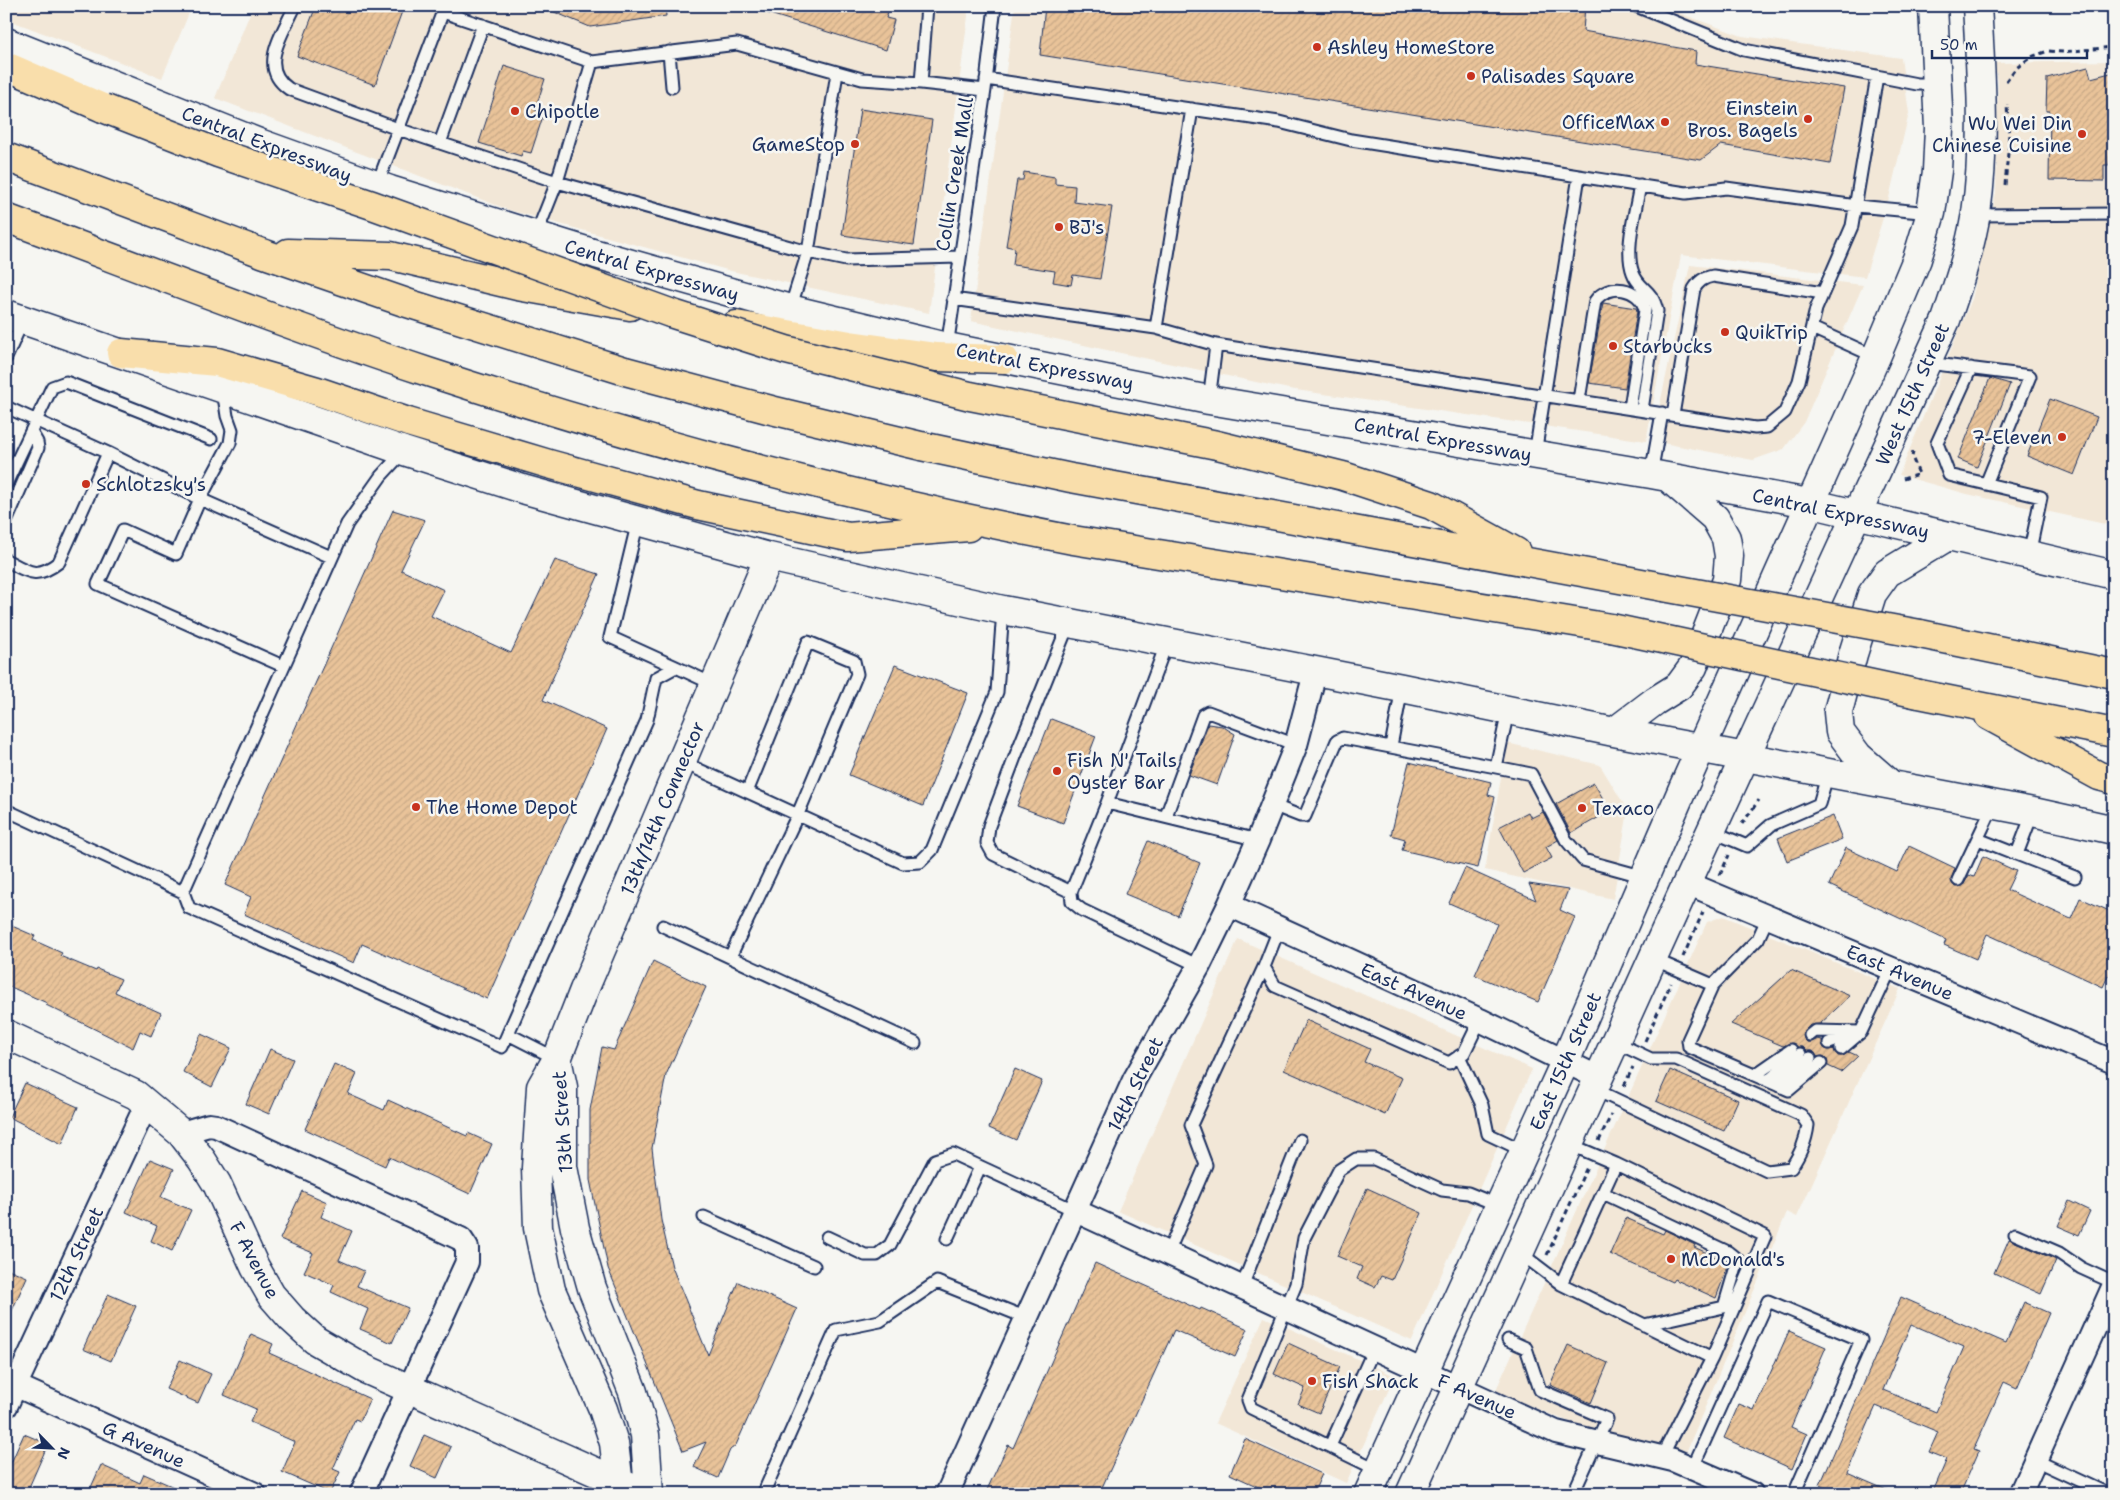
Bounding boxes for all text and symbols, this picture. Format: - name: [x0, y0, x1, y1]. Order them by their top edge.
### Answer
- scale bar: [1932, 28, 2088, 60]
- place label: Ashley HomeStore: [1327, 35, 1495, 60]
- text: 50 m: [1940, 35, 1978, 55]
- marker: Ashley HomeStore: [1311, 41, 1323, 53]
- place label: Palisades Square: [1481, 64, 1635, 89]
- marker: Palisades Square: [1465, 70, 1477, 82]
- street label: Collin Creek Mall: [930, 95, 979, 253]
- place label: Einstein Bros. Bagels: [1687, 96, 1798, 143]
- place label: Chipotle: [525, 99, 600, 124]
- street label: Central Expressway: [178, 100, 356, 188]
- marker: Chipotle: [509, 105, 521, 117]
- place label: OfficeMax: [1562, 110, 1655, 135]
- place label: Wu Wei Din Chinese Cuisine: [1932, 111, 2072, 158]
- marker: Einstein Bros. Bagels: [1802, 113, 1814, 125]
- marker: OfficeMax: [1659, 116, 1671, 128]
- marker: Wu Wei Din Chinese Cuisine: [2076, 128, 2088, 140]
- place label: GameStop: [752, 132, 845, 157]
- marker: GameStop: [849, 138, 861, 150]
- place label: BJ's: [1069, 215, 1104, 240]
- marker: BJ's: [1053, 221, 1065, 233]
- street label: Central Expressway: [562, 234, 742, 307]
- street label: West 15th Street: [1870, 319, 1955, 469]
- place label: QuikTrip: [1735, 320, 1808, 345]
- marker: QuikTrip: [1719, 326, 1731, 338]
- place label: Starbucks: [1623, 334, 1713, 359]
- street label: Central Expressway: [954, 337, 1136, 396]
- marker: Starbucks: [1607, 340, 1619, 352]
- street label: Central Expressway: [1352, 412, 1534, 467]
- place label: 7-Eleven: [1972, 425, 2052, 450]
- marker: 7-Eleven: [2056, 431, 2068, 443]
- place label: Schlotzsky's: [96, 472, 206, 497]
- marker: Schlotzsky's: [80, 478, 92, 490]
- street label: Central Expressway: [1750, 483, 1932, 544]
- street label: 13th/14th Connector: [614, 717, 710, 899]
- place label: Fish N' Tails Oyster Bar: [1067, 748, 1177, 795]
- marker: Fish N' Tails Oyster Bar: [1051, 765, 1063, 777]
- place label: The Home Depot: [426, 795, 578, 820]
- place label: Texaco: [1592, 796, 1654, 821]
- marker: The Home Depot: [410, 801, 422, 813]
- marker: Texaco: [1576, 802, 1588, 814]
- street label: East Avenue: [1842, 939, 1957, 1006]
- street label: East Avenue: [1357, 957, 1471, 1026]
- street label: East 15th Street: [1524, 988, 1607, 1134]
- street label: 14th Street: [1102, 1033, 1169, 1136]
- street label: 13th Street: [546, 1070, 579, 1174]
- street label: 12th Street: [44, 1203, 109, 1306]
- street label: F Avenue: [224, 1217, 285, 1303]
- place label: McDonald's: [1681, 1247, 1785, 1272]
- marker: McDonald's: [1665, 1253, 1677, 1265]
- street label: F Avenue: [1433, 1368, 1520, 1425]
- place label: Fish Shack: [1322, 1369, 1419, 1394]
- marker: Fish Shack: [1306, 1375, 1318, 1387]
- street label: G Avenue: [99, 1415, 189, 1474]
- north arrow: [28, 1422, 78, 1472]
- text: N: [53, 1445, 74, 1462]

